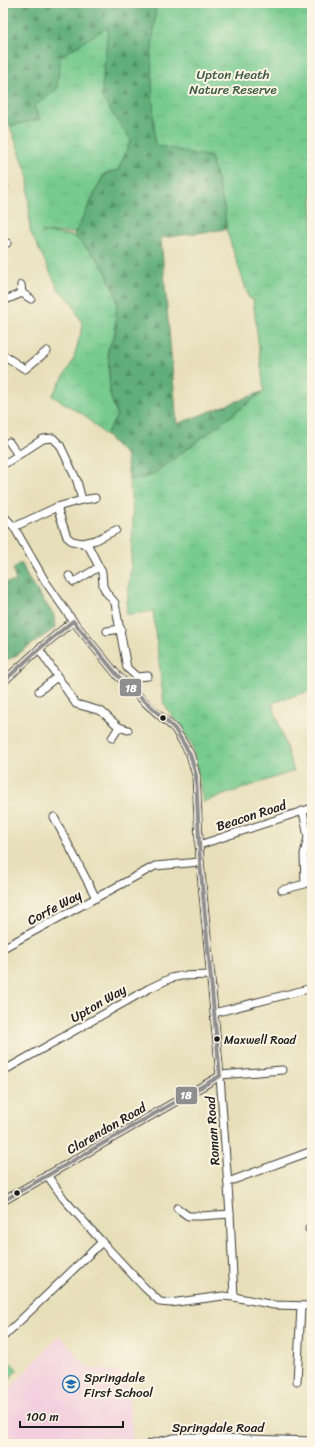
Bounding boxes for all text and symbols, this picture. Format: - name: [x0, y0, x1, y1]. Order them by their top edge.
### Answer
- park label: Upton Heath Nature Reserve: [189, 63, 277, 101]
- line badge: 18: [119, 678, 142, 697]
- text: 18: [125, 679, 137, 698]
- unlabelled marker: [158, 713, 168, 723]
- street label: Beacon Road: [213, 793, 290, 838]
- street label: Corfe Way: [23, 883, 86, 931]
- street label: Upton Way: [66, 978, 131, 1029]
- place label: Maxwell Road: [224, 1029, 297, 1051]
- marker: Maxwell Road: [212, 1034, 222, 1044]
- line badge: 18: [175, 1086, 198, 1105]
- text: 18: [180, 1086, 192, 1105]
- street label: Roman Road: [199, 1095, 226, 1166]
- street label: Clarendon Road: [62, 1096, 152, 1161]
- unlabelled marker: [12, 1188, 22, 1198]
- place label: Springdale First School: [84, 1366, 153, 1404]
- school or university icon: Springdale First School: [61, 1374, 81, 1394]
- scale bar: [20, 1403, 123, 1429]
- text: 100 m: [26, 1406, 59, 1428]
- street label: Springdale Road: [172, 1416, 265, 1439]

